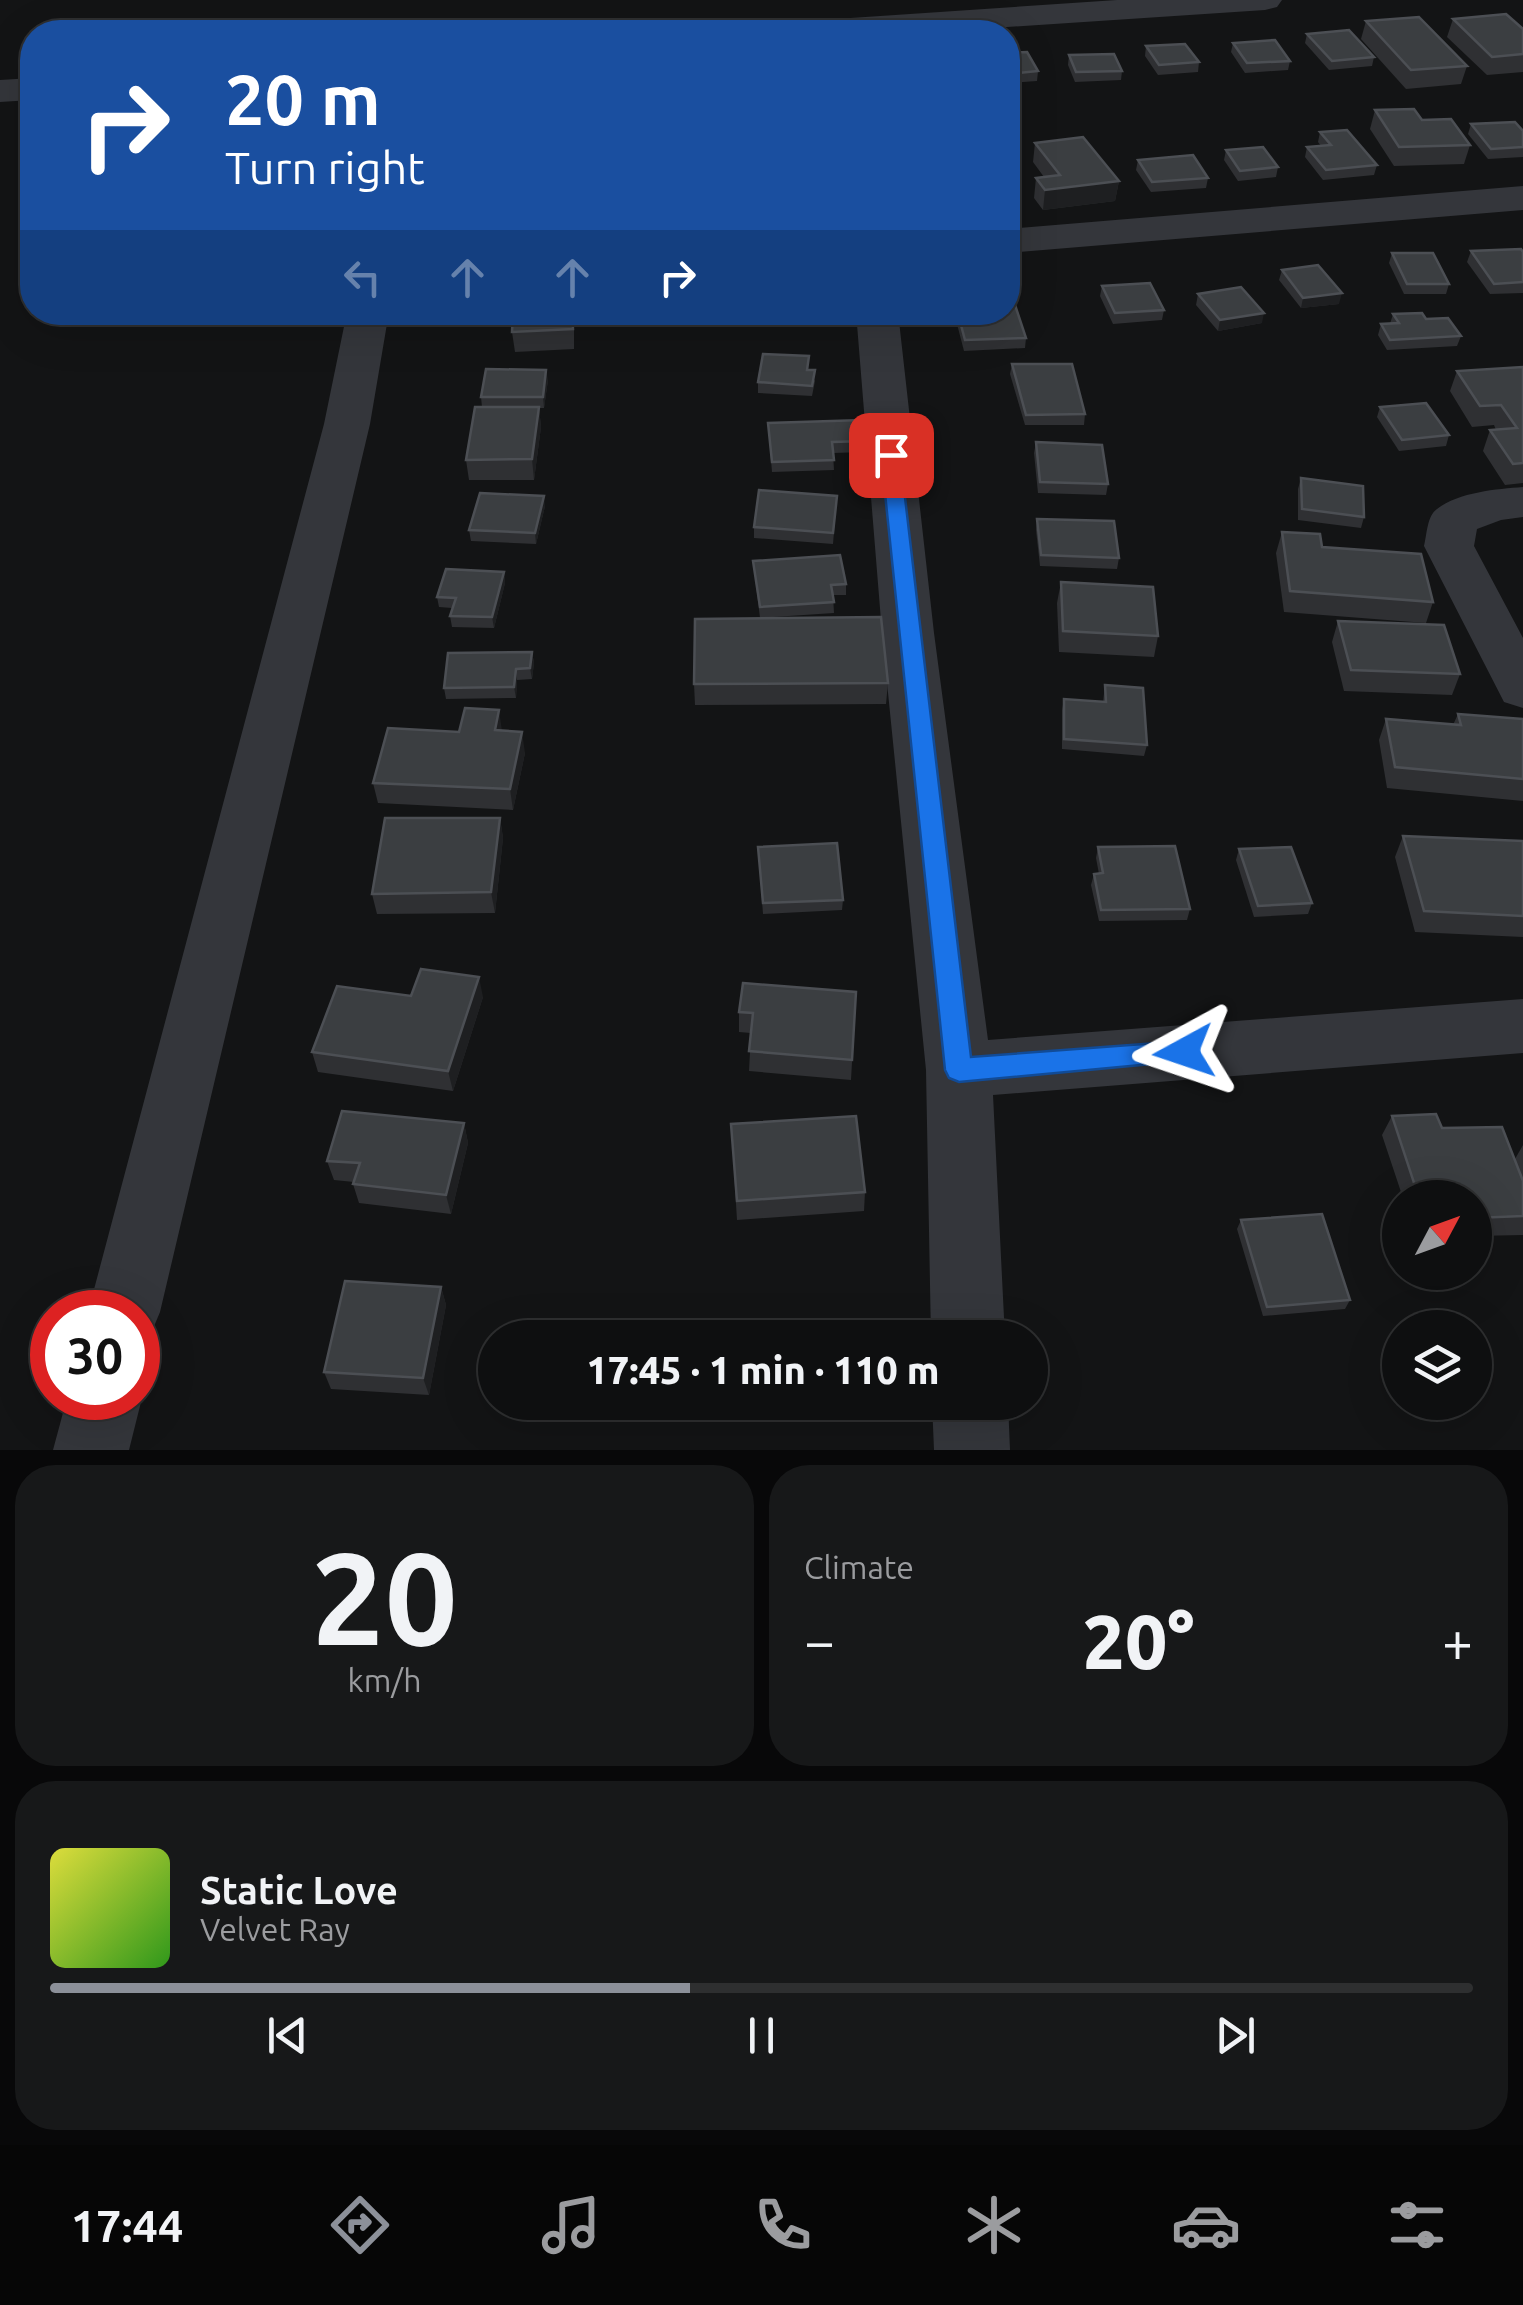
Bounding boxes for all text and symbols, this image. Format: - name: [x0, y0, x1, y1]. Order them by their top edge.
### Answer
- icon: right: [60, 60, 190, 190]
- text: 20 m: [225, 60, 381, 138]
- text: Turn right: [225, 142, 425, 193]
- icon: left: [335, 250, 390, 305]
- icon: ahead: [440, 250, 495, 305]
- icon: ahead: [545, 250, 600, 305]
- icon: right: [650, 250, 705, 305]
- pin: [849, 413, 934, 498]
- icon: arrive: [864, 428, 919, 483]
- position arrow: [1132, 1000, 1236, 1104]
- north arrow: [1382, 1180, 1492, 1290]
- map controls: [1382, 1180, 1492, 1420]
- speed limit sign: 30: [30, 1290, 160, 1420]
- button: layers: [1382, 1310, 1492, 1420]
- text: 17:45 · 1 min · 110 m: [586, 1349, 940, 1391]
- text: 20: [311, 1524, 458, 1670]
- text: Climate: [804, 1549, 914, 1585]
- text: 20°: [1083, 1599, 1194, 1683]
- text: −: [804, 1610, 835, 1671]
- text: +: [1442, 1610, 1473, 1671]
- text: km/h: [348, 1662, 421, 1698]
- text: Static Love: [200, 1869, 398, 1911]
- text: Velvet Ray: [200, 1911, 350, 1947]
- icon: previous: [260, 2008, 315, 2063]
- icon: pause: [734, 2008, 789, 2063]
- icon: next: [1208, 2008, 1263, 2063]
- icon: directions: [325, 2190, 395, 2260]
- icon: music: [536, 2190, 606, 2260]
- icon: phone: [748, 2190, 818, 2260]
- icon: climate: [959, 2190, 1029, 2260]
- icon: car: [1171, 2190, 1241, 2260]
- icon: filters: [1382, 2190, 1452, 2260]
- text: 17:44: [71, 2200, 183, 2251]

